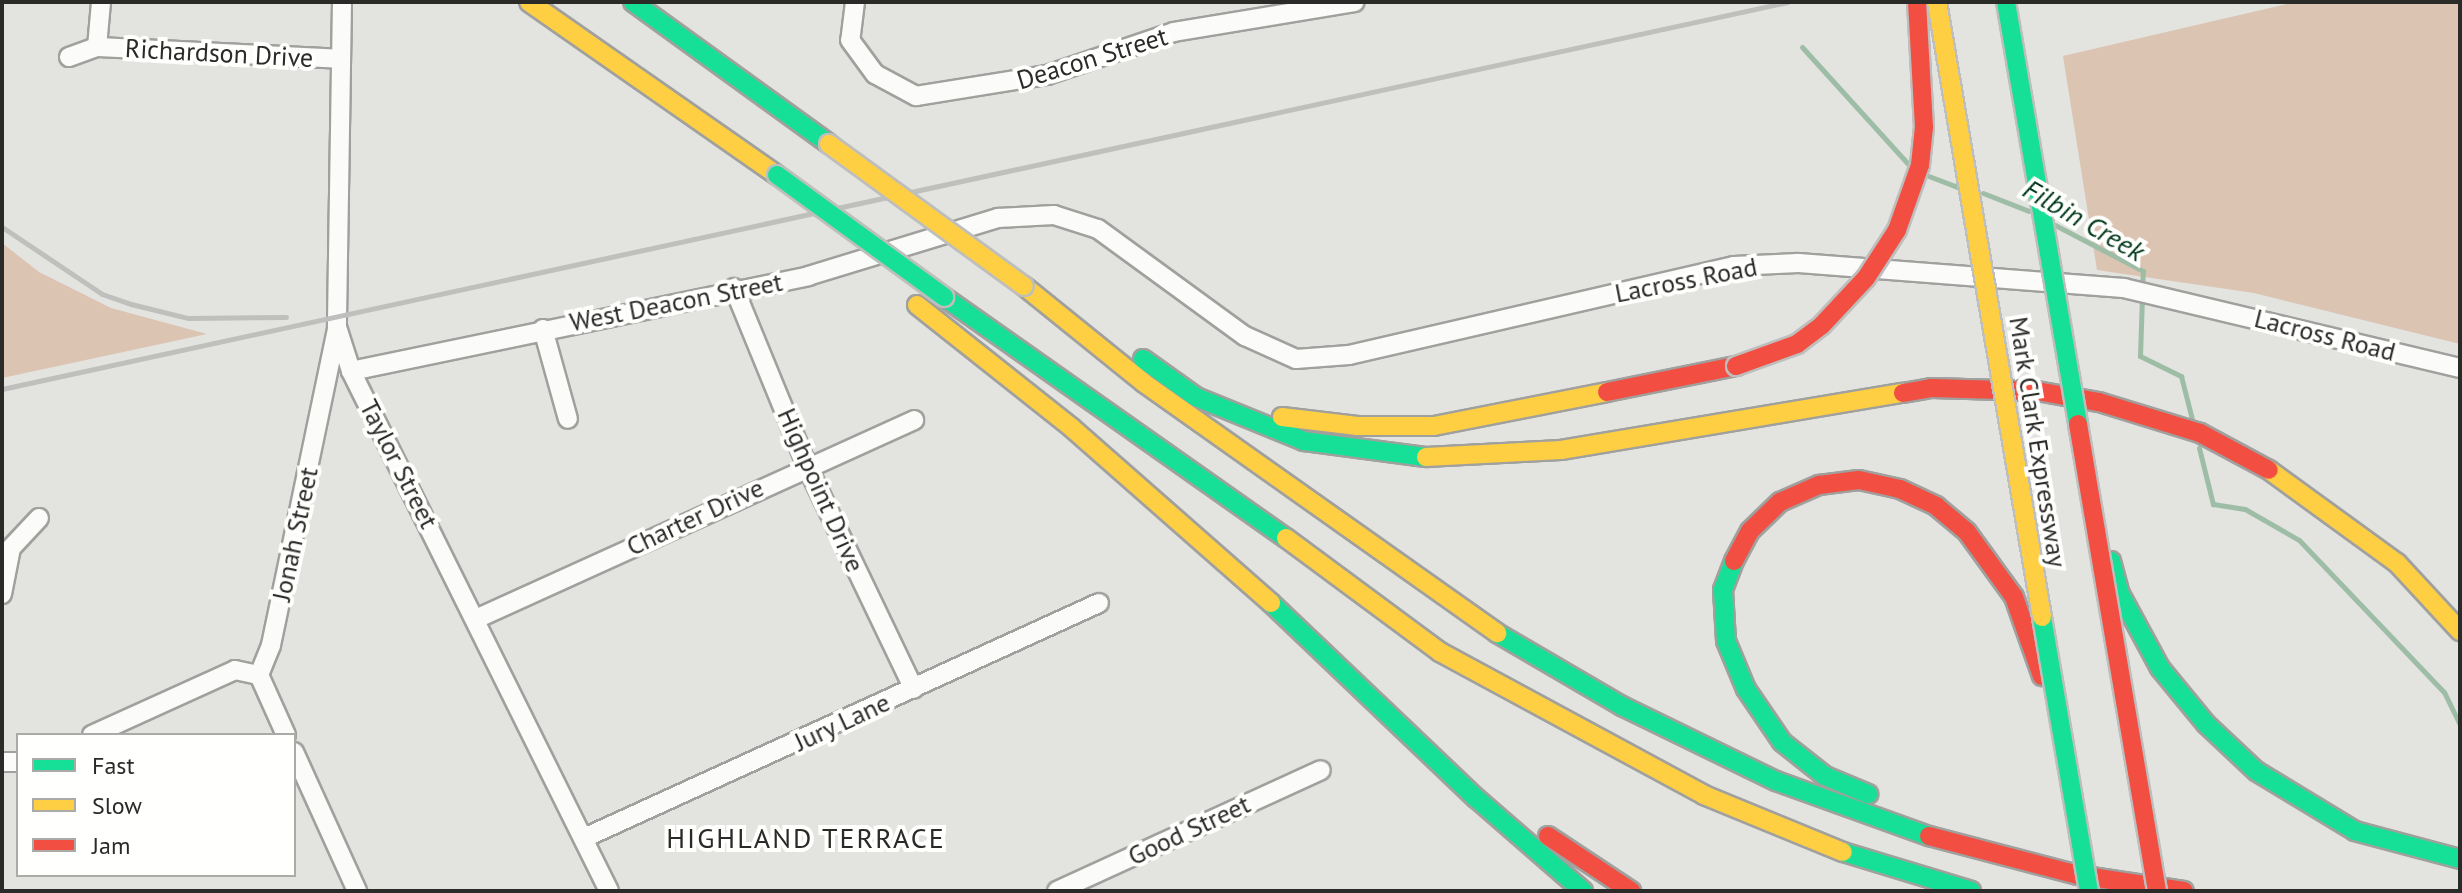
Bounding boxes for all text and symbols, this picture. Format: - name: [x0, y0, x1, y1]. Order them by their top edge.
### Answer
- street label: Deacon Street: [1013, 20, 1171, 96]
- street label: Richardson Drive: [124, 32, 314, 74]
- water label: Filbin Creek: [2017, 172, 2151, 268]
- street label: Lacross Road: [1612, 251, 1760, 309]
- street label: West Deacon Street: [567, 266, 785, 338]
- street label: Lacross Road: [2251, 302, 2399, 368]
- street label: Mark Clark Expressway: [2003, 314, 2073, 570]
- street label: Taylor Street: [353, 394, 445, 534]
- street label: Highpoint Drive: [771, 403, 871, 577]
- street label: Jonah Street: [266, 464, 324, 604]
- street label: Charter Drive: [622, 472, 768, 562]
- street label: Jury Lane: [789, 686, 895, 758]
- legend: [16, 733, 296, 877]
- text: Fast: [92, 750, 135, 781]
- street label: Good Street: [1123, 788, 1255, 872]
- text: Slow: [92, 790, 142, 821]
- district label: HIGHLAND TERRACE: [666, 821, 946, 855]
- text: Jam: [92, 830, 130, 861]

